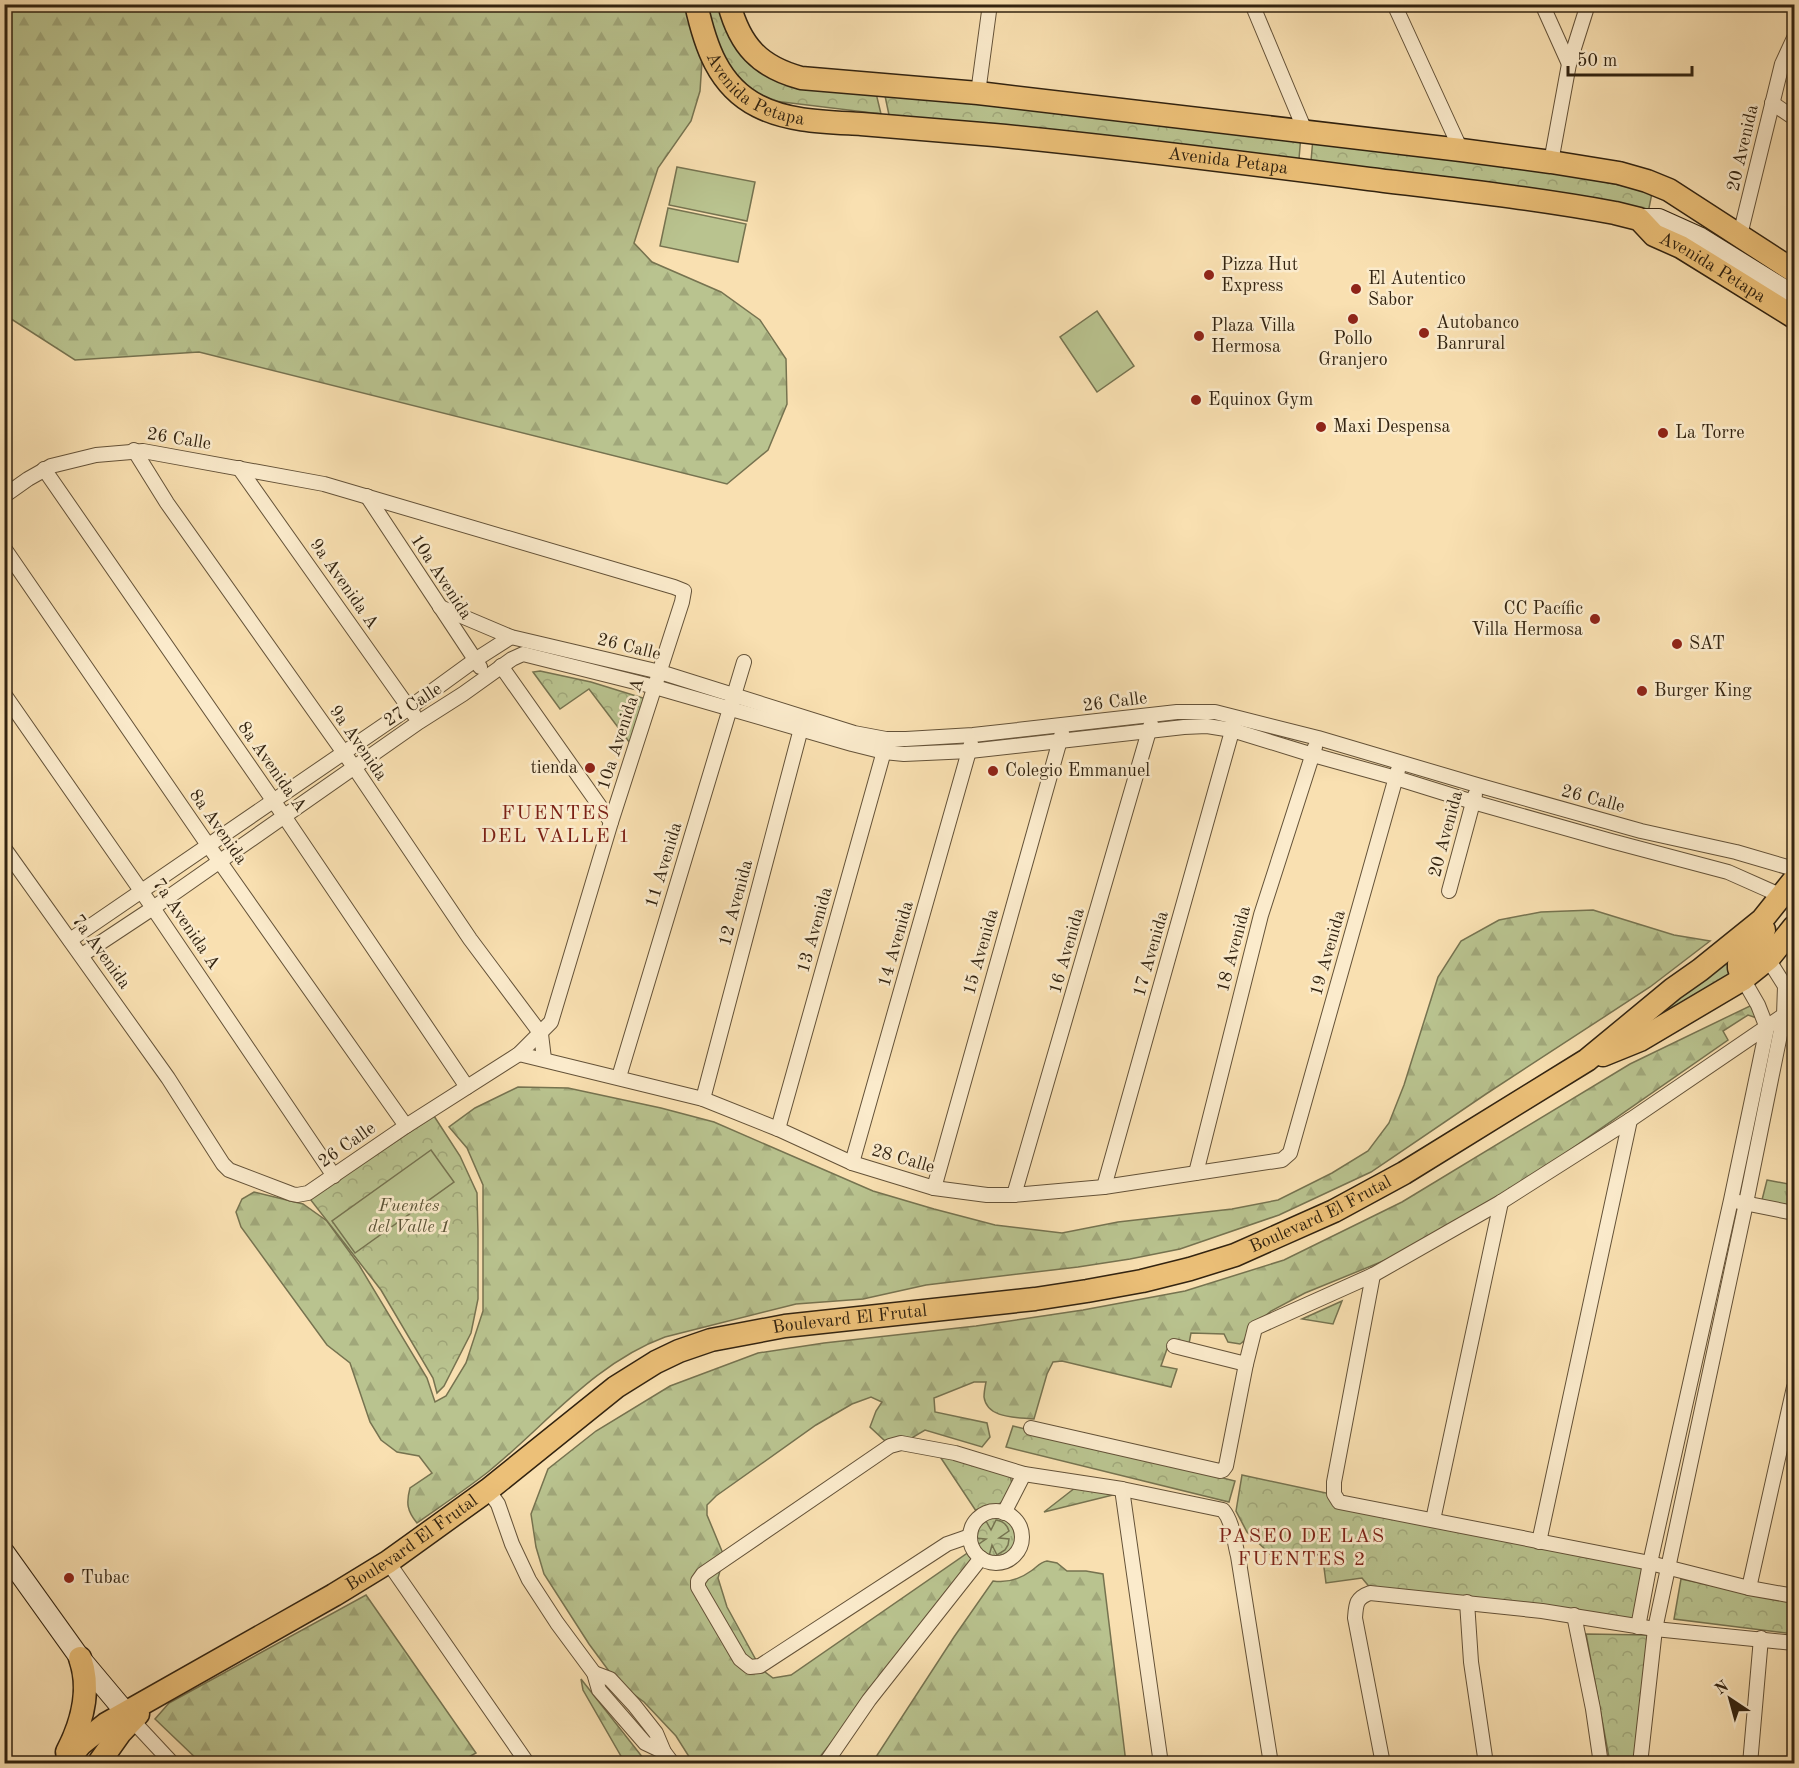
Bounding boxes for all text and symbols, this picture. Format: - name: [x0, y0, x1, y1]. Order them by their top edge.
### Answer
- scale bar: [1568, 39, 1692, 77]
- street label: Avenida Petapa: [703, 50, 806, 129]
- text: 50 m: [1577, 52, 1617, 70]
- street label: 20 Avenida: [1724, 103, 1762, 193]
- street label: Avenida Petapa: [1167, 145, 1289, 178]
- street label: Avenida Petapa: [1656, 229, 1769, 306]
- place label: Pizza Hut Express: [1221, 256, 1298, 295]
- marker: Pizza Hut Express: [1202, 268, 1216, 282]
- place label: El Autentico Sabor: [1368, 270, 1466, 309]
- marker: El Autentico Sabor: [1349, 282, 1363, 296]
- marker: Pollo Granjero: [1346, 312, 1360, 326]
- place label: Autobanco Banrural: [1436, 314, 1519, 353]
- place label: Plaza Villa Hermosa: [1211, 317, 1296, 356]
- marker: Autobanco Banrural: [1417, 326, 1431, 340]
- marker: Plaza Villa Hermosa: [1192, 329, 1206, 343]
- place label: Pollo Granjero: [1318, 330, 1388, 369]
- place label: Equinox Gym: [1208, 391, 1313, 409]
- marker: Equinox Gym: [1189, 393, 1203, 407]
- place label: Maxi Despensa: [1333, 418, 1451, 436]
- marker: Maxi Despensa: [1314, 420, 1328, 434]
- place label: La Torre: [1675, 424, 1745, 442]
- street label: 26 Calle: [146, 425, 212, 453]
- marker: La Torre: [1656, 426, 1670, 440]
- street label: 10a Avenida: [407, 531, 475, 623]
- street label: 9a Avenida A: [306, 536, 382, 633]
- place label: CC Pacífic Villa Hermosa: [1472, 600, 1583, 639]
- marker: CC Pacífic Villa Hermosa: [1588, 612, 1602, 626]
- street label: 26 Calle: [595, 630, 663, 664]
- place label: SAT: [1689, 635, 1725, 653]
- marker: SAT: [1670, 637, 1684, 651]
- street label: 10a Avenida A: [595, 676, 648, 792]
- street label: 27 Calle: [381, 680, 445, 730]
- place label: Burger King: [1654, 682, 1752, 700]
- marker: Burger King: [1635, 684, 1649, 698]
- street label: 26 Calle: [1082, 689, 1148, 715]
- street label: 9a Avenida: [326, 702, 390, 784]
- street label: 8a Avenida A: [234, 719, 310, 816]
- place label: tienda: [531, 759, 578, 777]
- marker: tienda: [583, 761, 597, 775]
- place label: Colegio Emmanuel: [1005, 762, 1150, 780]
- marker: Colegio Emmanuel: [986, 764, 1000, 778]
- street label: 26 Calle: [1559, 782, 1627, 816]
- street label: 8a Avenida: [186, 786, 250, 868]
- street label: 20 Avenida: [1426, 789, 1466, 879]
- district label: FUENTES DEL VALLE 1: [481, 804, 631, 847]
- street label: 11 Avenida: [642, 820, 686, 910]
- street label: 12 Avenida: [716, 858, 756, 948]
- street label: 7a Avenida A: [149, 875, 223, 973]
- street label: 13 Avenida: [794, 885, 836, 975]
- street label: 14 Avenida: [875, 899, 917, 989]
- street label: 18 Avenida: [1214, 904, 1254, 994]
- street label: 16 Avenida: [1046, 906, 1088, 996]
- street label: 15 Avenida: [960, 907, 1002, 997]
- street label: 19 Avenida: [1307, 908, 1349, 998]
- street label: 17 Avenida: [1130, 909, 1172, 999]
- street label: 7a Avenida: [68, 912, 134, 992]
- street label: 26 Calle: [315, 1119, 379, 1171]
- street label: 28 Calle: [869, 1141, 937, 1177]
- street label: Boulevard El Frutal: [1247, 1173, 1395, 1256]
- park label: Fuentes del Valle 1: [368, 1197, 450, 1236]
- street label: Boulevard El Frutal: [771, 1302, 928, 1337]
- street label: Boulevard El Frutal: [343, 1491, 481, 1594]
- district label: PASEO DE LAS FUENTES 2: [1218, 1527, 1386, 1570]
- place label: Tubac: [81, 1569, 130, 1587]
- marker: Tubac: [62, 1571, 76, 1585]
- north arrow: [1700, 1669, 1760, 1729]
- text: N: [1713, 1678, 1733, 1699]

